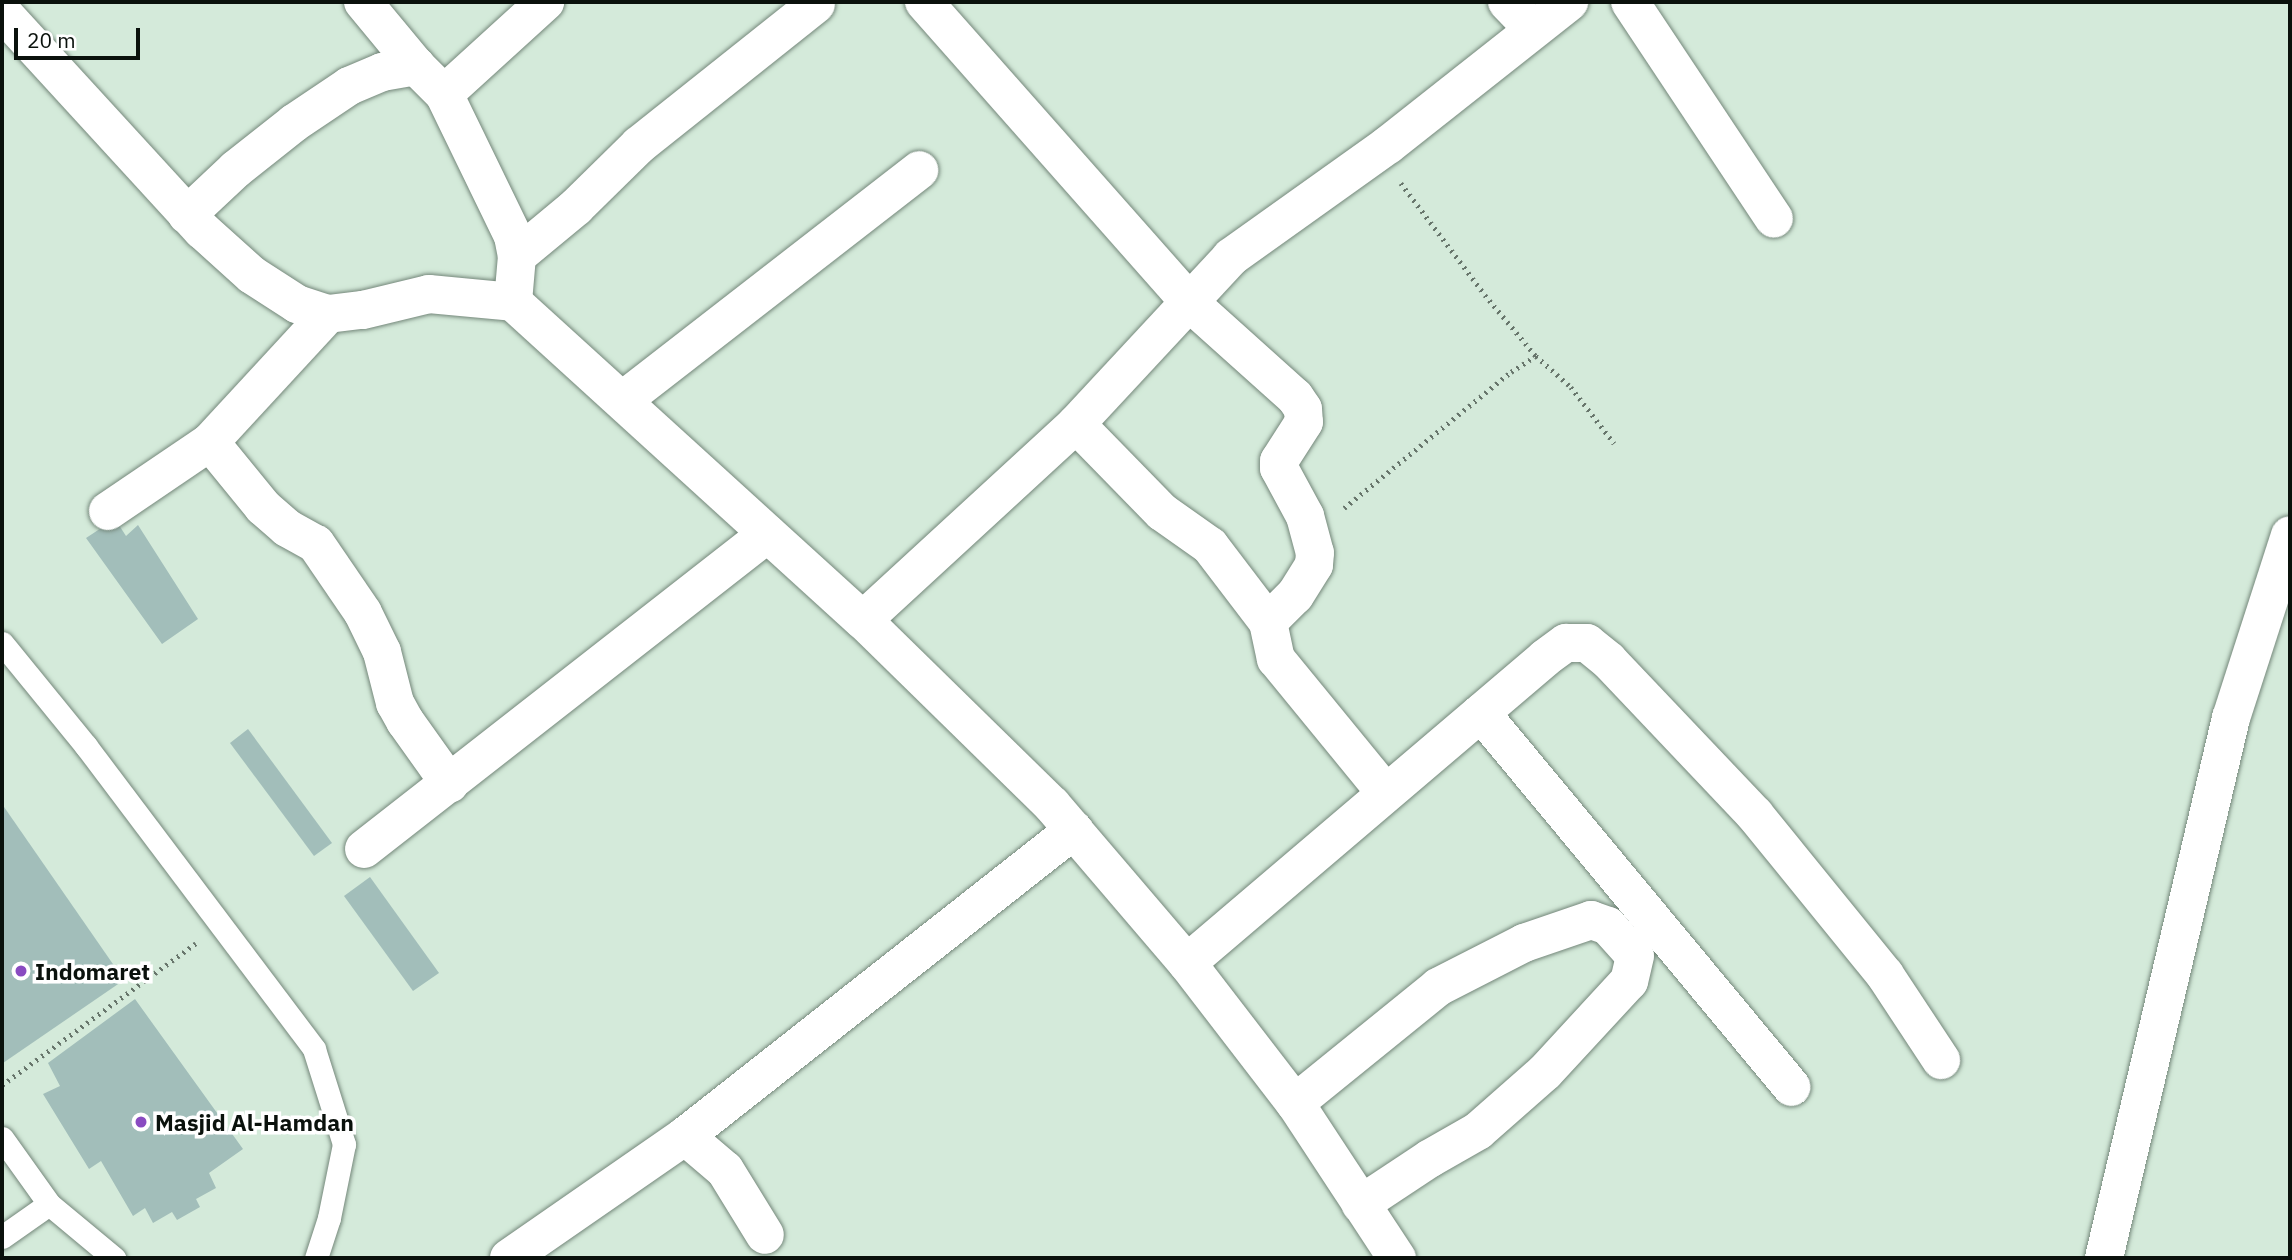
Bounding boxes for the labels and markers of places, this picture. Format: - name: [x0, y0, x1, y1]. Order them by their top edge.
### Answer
- place label: Indomaret: [35, 957, 150, 985]
- marker: Indomaret: [13, 963, 29, 979]
- place label: Masjid Al-Hamdan: [155, 1108, 354, 1136]
- marker: Masjid Al-Hamdan: [133, 1114, 149, 1130]

